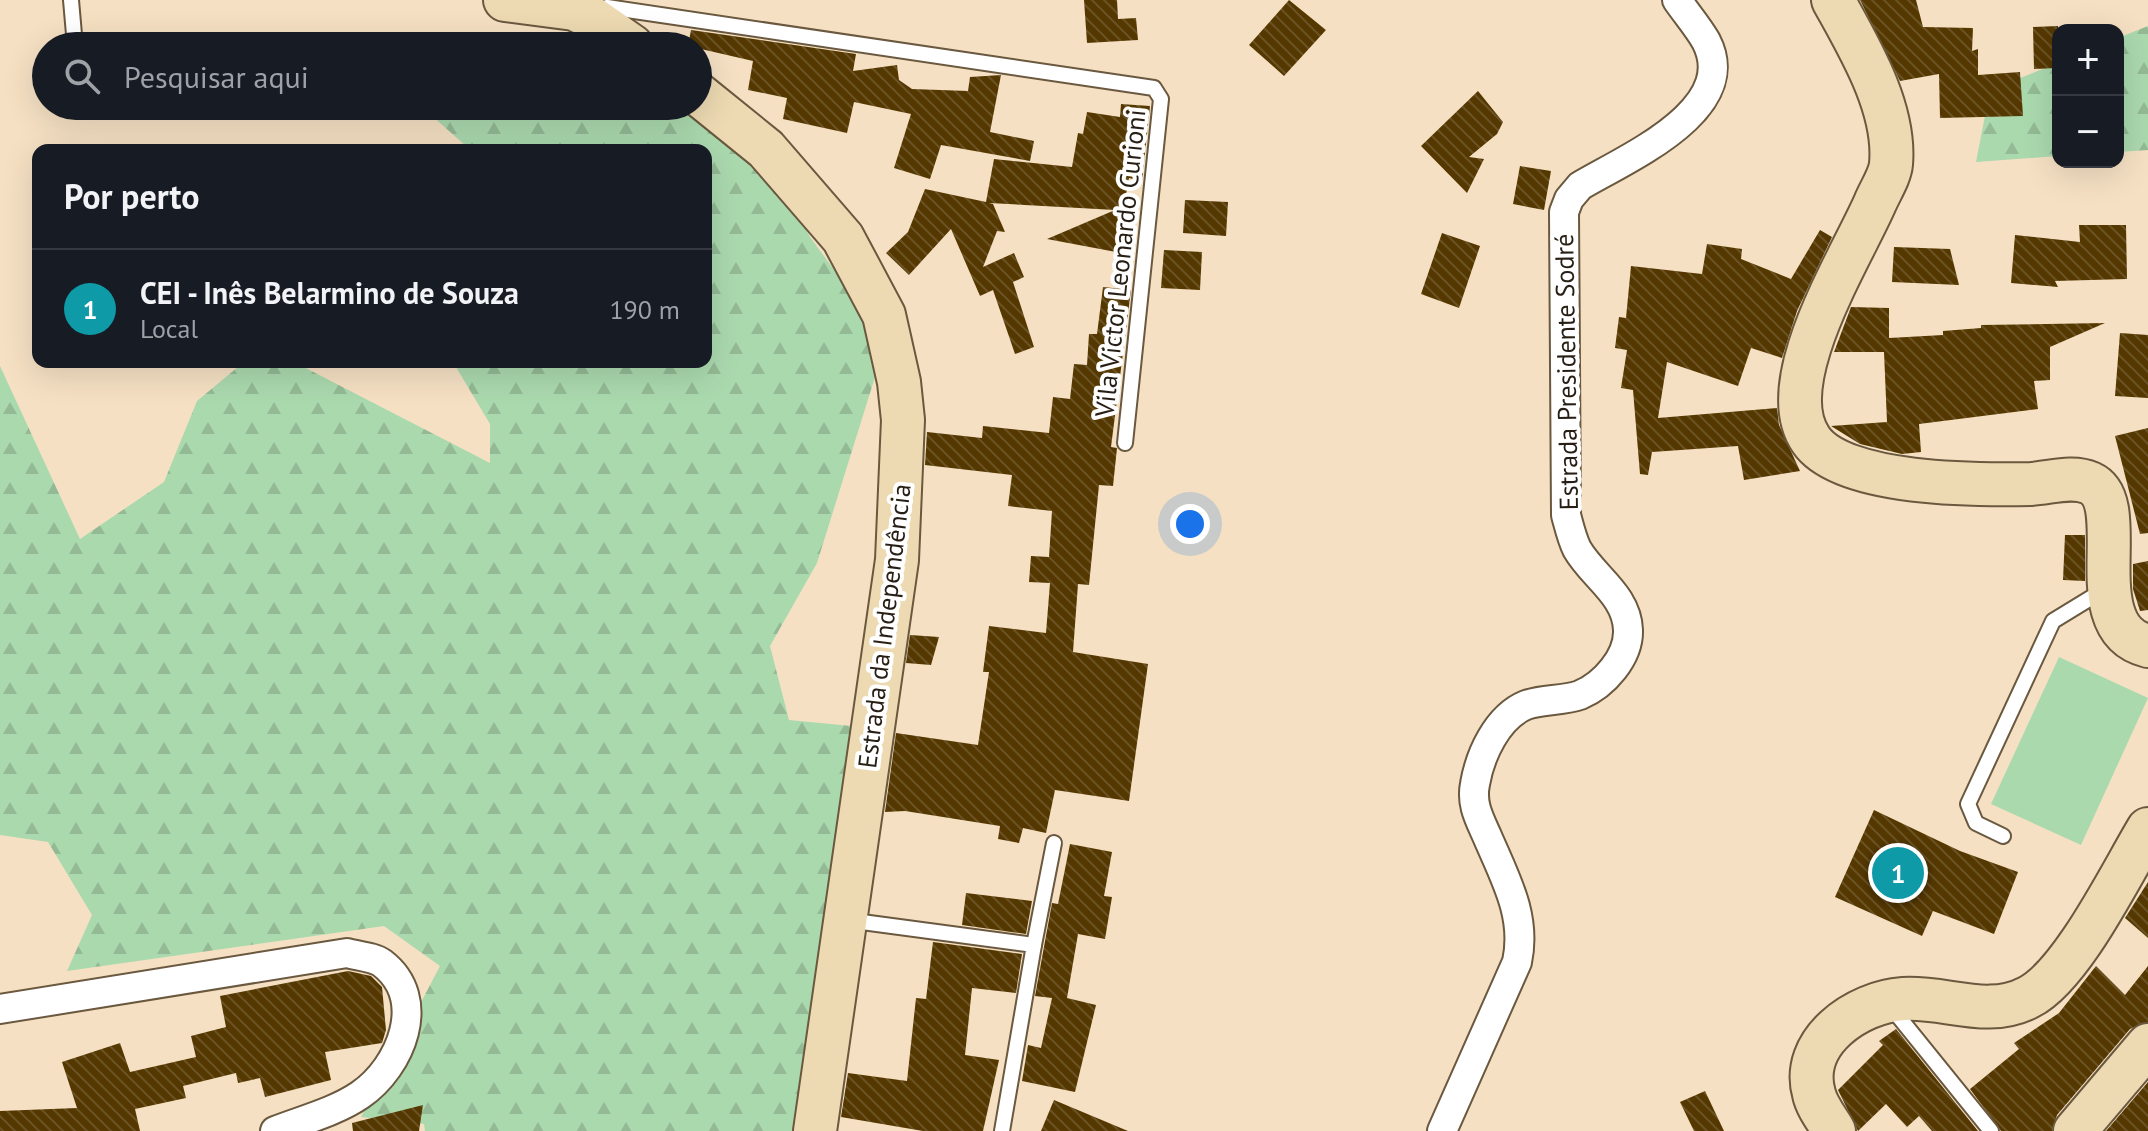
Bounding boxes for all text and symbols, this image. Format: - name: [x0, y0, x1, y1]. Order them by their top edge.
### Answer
- map controls: [2052, 24, 2124, 168]
- button: +: [2052, 24, 2124, 96]
- search box: [32, 32, 712, 120]
- icon: search: [60, 54, 104, 98]
- text: Pesquisar aqui: [124, 57, 309, 96]
- button: −: [2052, 96, 2124, 168]
- street label: Vila Victor Leonardo Curioni: [1087, 108, 1153, 419]
- text: Por perto: [64, 174, 200, 218]
- street label: Estrada Presidente Sodré: [1547, 233, 1585, 511]
- text: CEI - Inês Belarmino de Souza: [140, 273, 519, 312]
- text: 1: [83, 293, 97, 326]
- text: 190 m: [609, 293, 680, 326]
- text: Local: [140, 312, 198, 345]
- street label: Estrada da Independência: [850, 482, 918, 770]
- your location: [1170, 504, 1210, 544]
- pin: 1: [1872, 843, 1924, 903]

